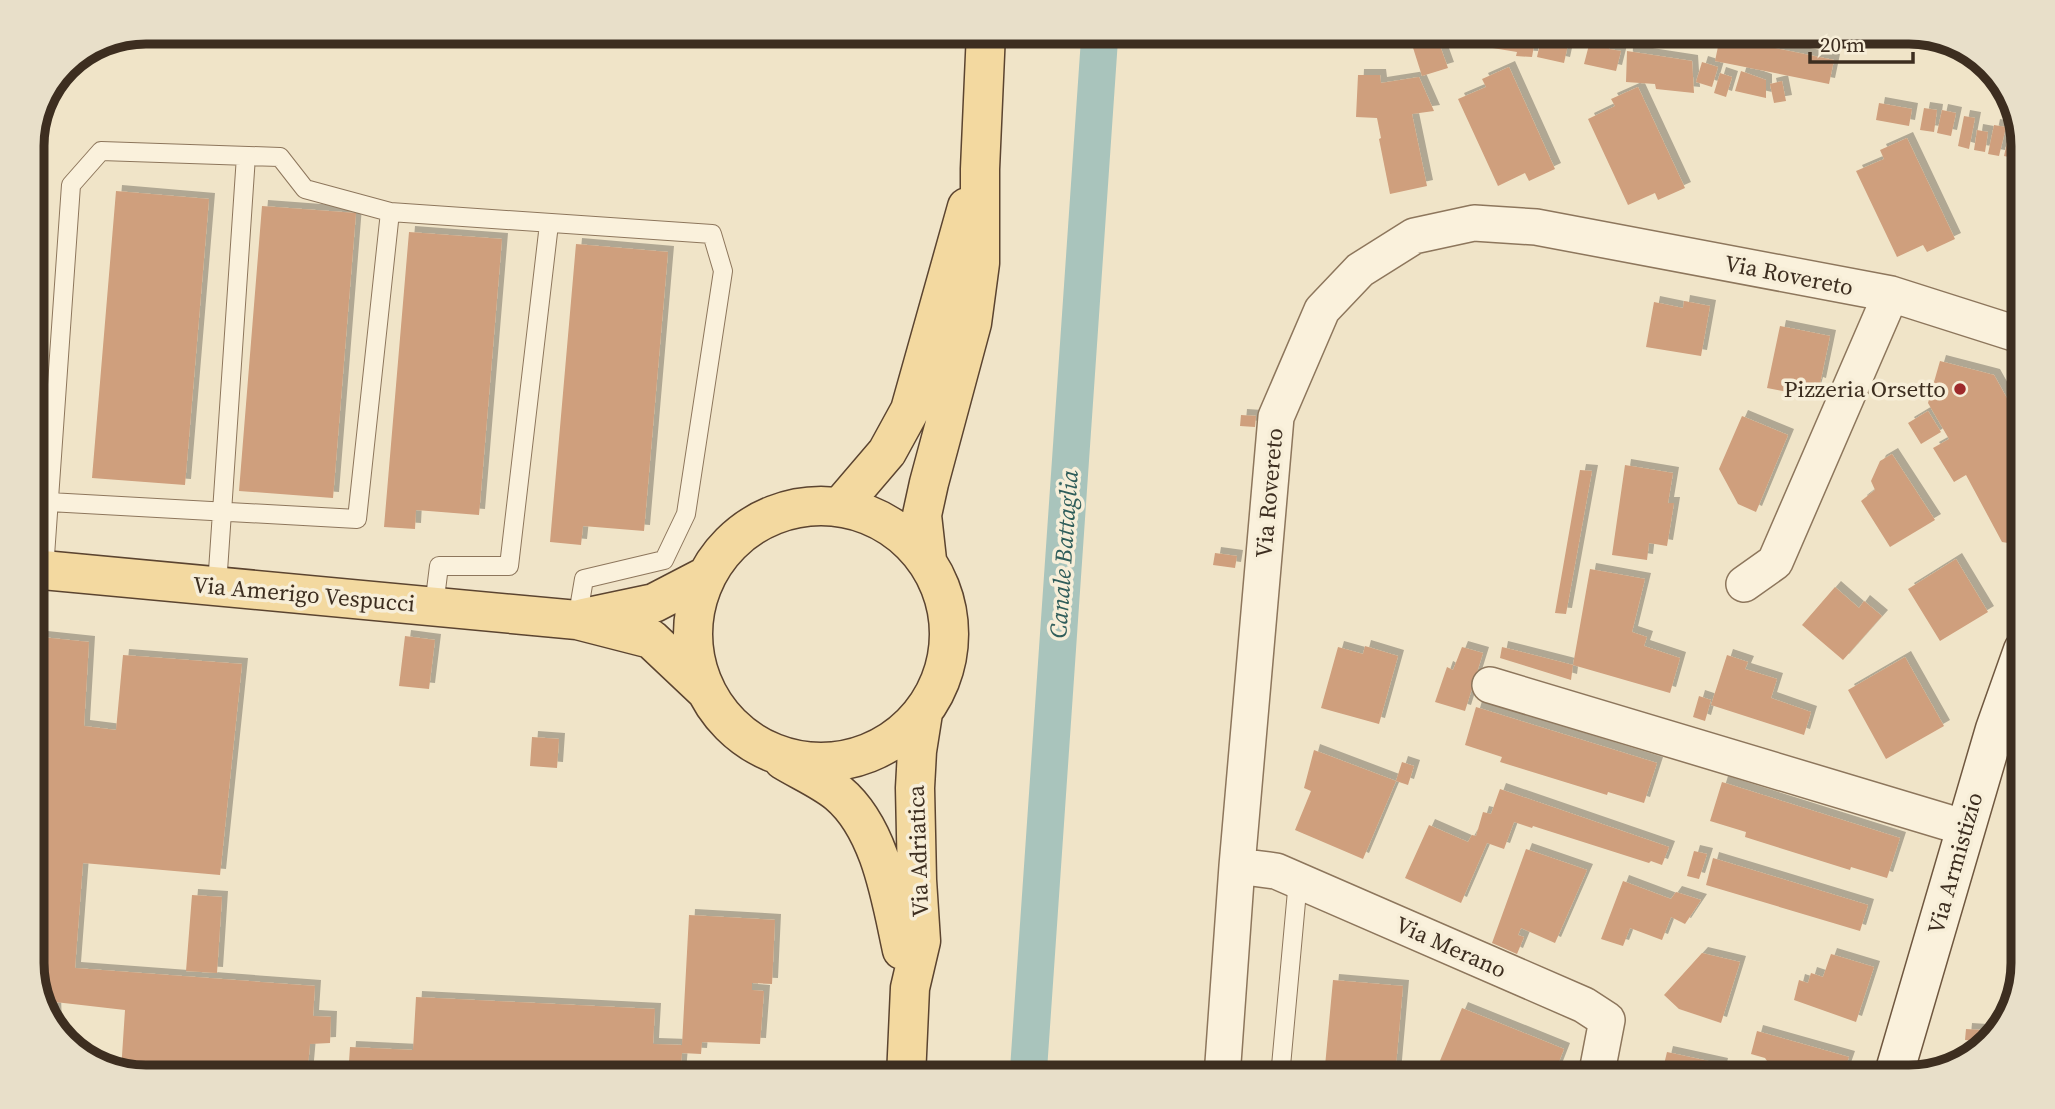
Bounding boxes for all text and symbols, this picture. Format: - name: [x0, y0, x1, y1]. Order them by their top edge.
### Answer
- scale bar: [1810, 21, 1913, 65]
- text: 20 m: [1820, 30, 1865, 59]
- street label: Via Rovereto: [1722, 247, 1856, 303]
- place label: Pizzeria Orsetto: [1784, 373, 1946, 405]
- marker: Pizzeria Orsetto: [1952, 381, 1968, 397]
- street label: Via Rovereto: [1247, 427, 1291, 559]
- water label: Canale Battaglia: [1041, 468, 1086, 639]
- street label: Via Amerigo Vespucci: [192, 568, 417, 620]
- street label: Via Adriatica: [900, 784, 936, 918]
- street label: Via Armistizio: [1920, 789, 1990, 937]
- street label: Via Merano: [1390, 908, 1512, 986]

